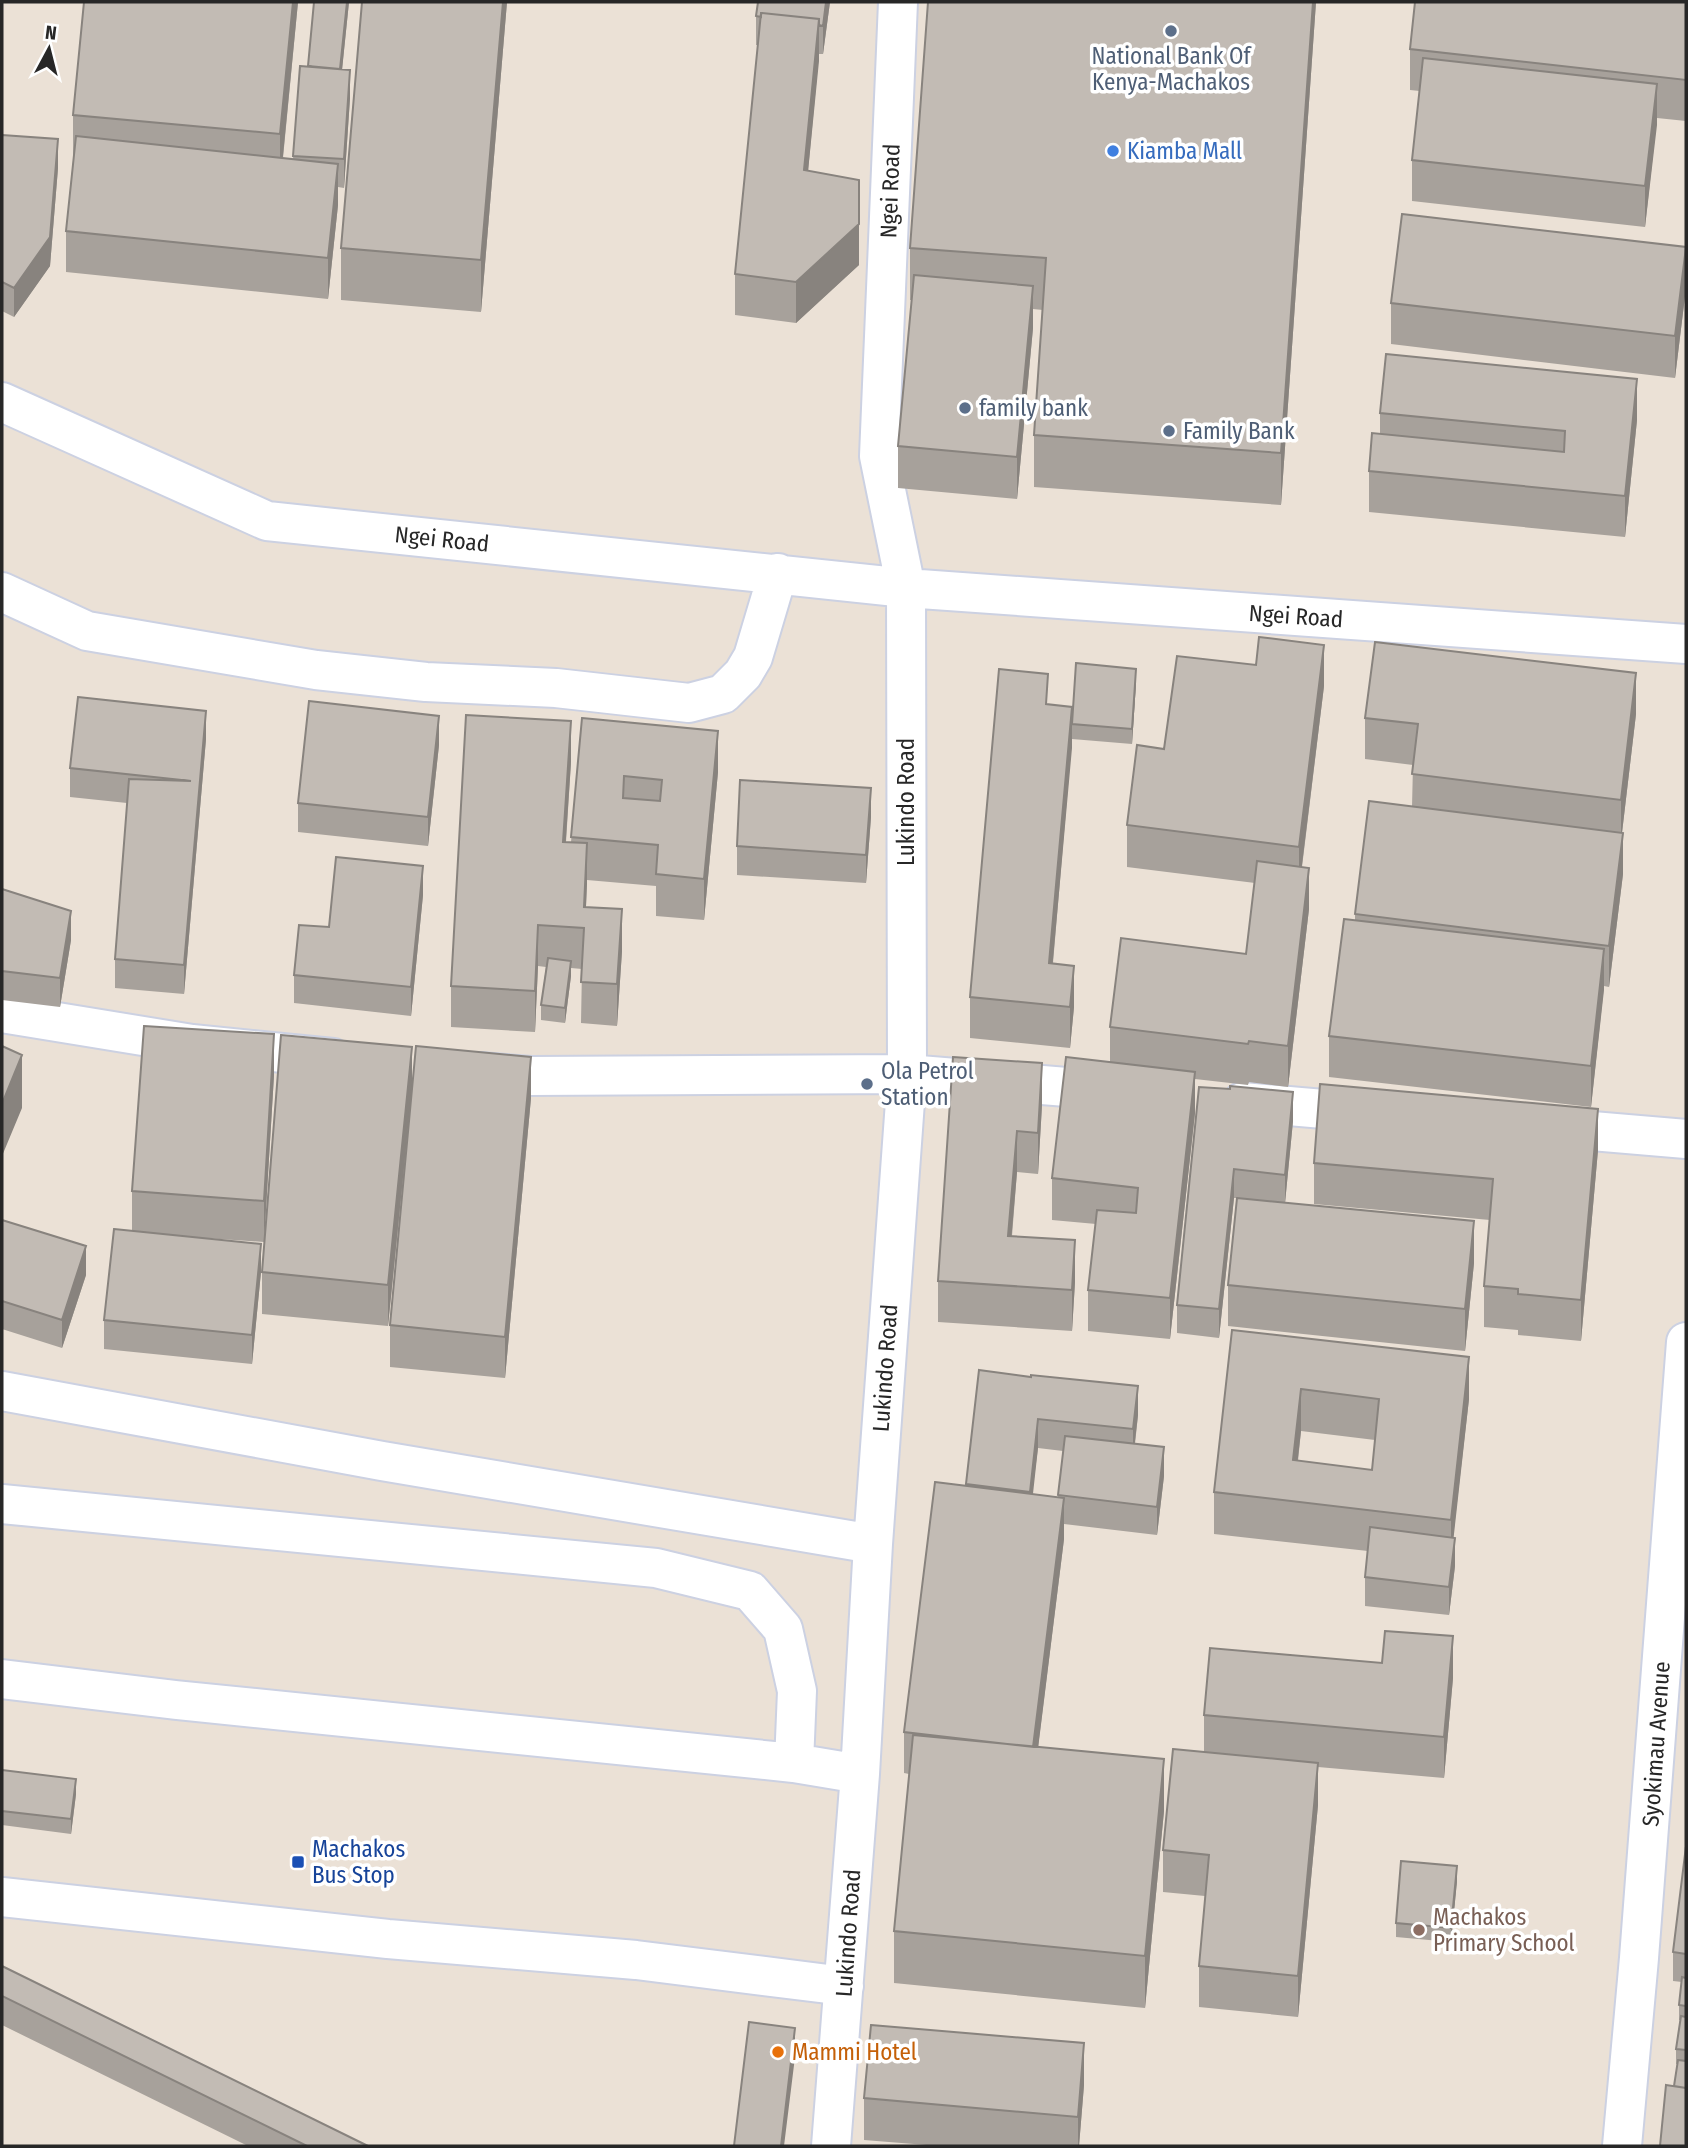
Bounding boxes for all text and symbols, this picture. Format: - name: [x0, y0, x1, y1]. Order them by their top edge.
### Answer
- north arrow: [14, 14, 84, 84]
- text: N: [44, 21, 58, 45]
- marker: National Bank Of Kenya-Machakos: [1163, 23, 1179, 39]
- place label: National Bank Of Kenya-Machakos: [1092, 42, 1252, 96]
- place label: Kiamba Mall: [1127, 137, 1242, 165]
- street label: Ngei Road: [874, 143, 906, 239]
- marker: Kiamba Mall: [1105, 143, 1121, 159]
- place label: family bank: [979, 394, 1088, 422]
- marker: family bank: [957, 400, 973, 416]
- place label: Family Bank: [1183, 417, 1295, 445]
- marker: Family Bank: [1161, 423, 1177, 439]
- street label: Ngei Road: [393, 520, 491, 558]
- street label: Ngei Road: [1248, 599, 1344, 633]
- street label: Lukindo Road: [892, 738, 920, 866]
- place label: Ola Petrol Station: [881, 1057, 974, 1111]
- marker: Ola Petrol Station: [859, 1076, 875, 1092]
- street label: Lukindo Road: [867, 1303, 903, 1433]
- street label: Syokimau Avenue: [1636, 1660, 1676, 1828]
- place label: Machakos Bus Stop: [312, 1835, 405, 1889]
- marker: Machakos Bus Stop: [290, 1854, 306, 1870]
- street label: Lukindo Road: [830, 1868, 866, 1998]
- place label: Machakos Primary School: [1433, 1903, 1575, 1957]
- marker: Machakos Primary School: [1411, 1922, 1427, 1938]
- place label: Mammi Hotel: [792, 2038, 917, 2066]
- marker: Mammi Hotel: [770, 2044, 786, 2060]

